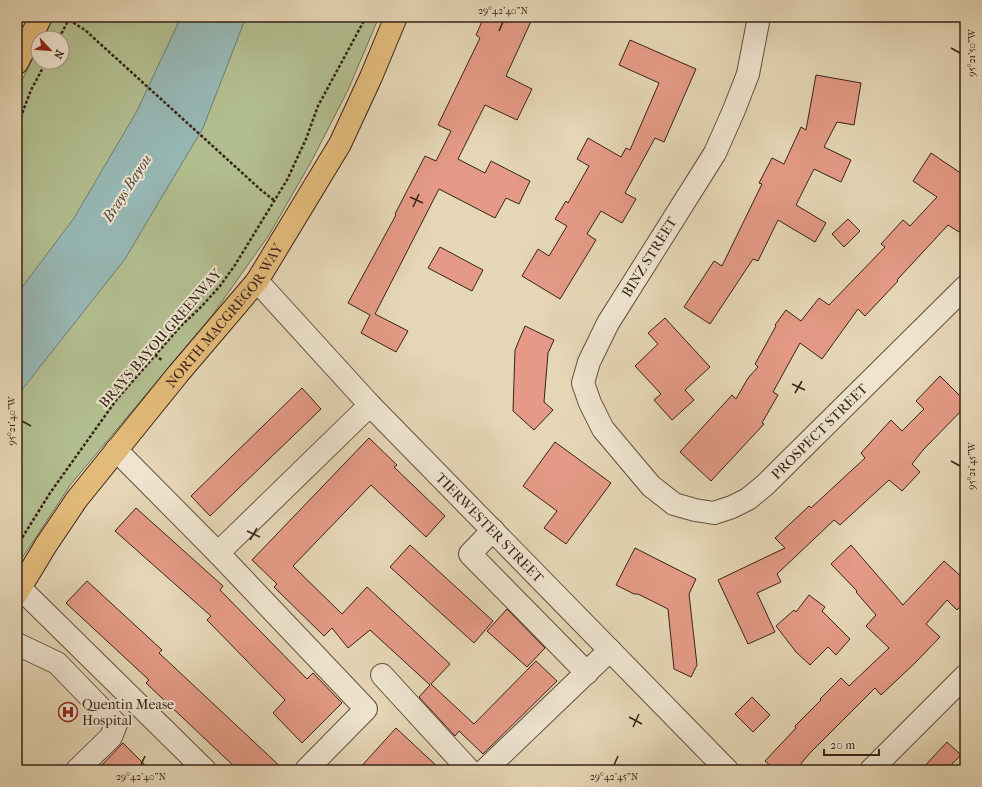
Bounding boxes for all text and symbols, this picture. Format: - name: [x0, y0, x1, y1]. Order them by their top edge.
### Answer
- text: 29°42'40"N: [478, 5, 528, 17]
- text: 95°21'50"W: [966, 28, 978, 77]
- north arrow: [30, 30, 70, 70]
- text: N: [51, 48, 66, 61]
- water label: Brays Bayou: [98, 151, 155, 226]
- street label: BINZ STREET: [618, 214, 681, 300]
- street label: NORTH MACGREGOR WAY: [162, 240, 287, 391]
- street label: BRAYS BAYOU GREENWAY: [96, 265, 225, 411]
- street label: PROSPECT STREET: [768, 380, 872, 483]
- text: 95°21'40"W: [6, 395, 18, 446]
- text: 95°21'45"W: [966, 441, 978, 490]
- street label: TIERWESTER STREET: [432, 469, 547, 587]
- place label: Quentin Mease Hospital: [82, 696, 174, 729]
- hospital icon: Quentin Mease Hospital: [57, 701, 79, 723]
- scale bar: [824, 731, 879, 757]
- text: 20 m: [830, 738, 855, 752]
- text: 29°42'40"N: [116, 771, 166, 783]
- text: 29°42'45"N: [590, 771, 639, 783]

